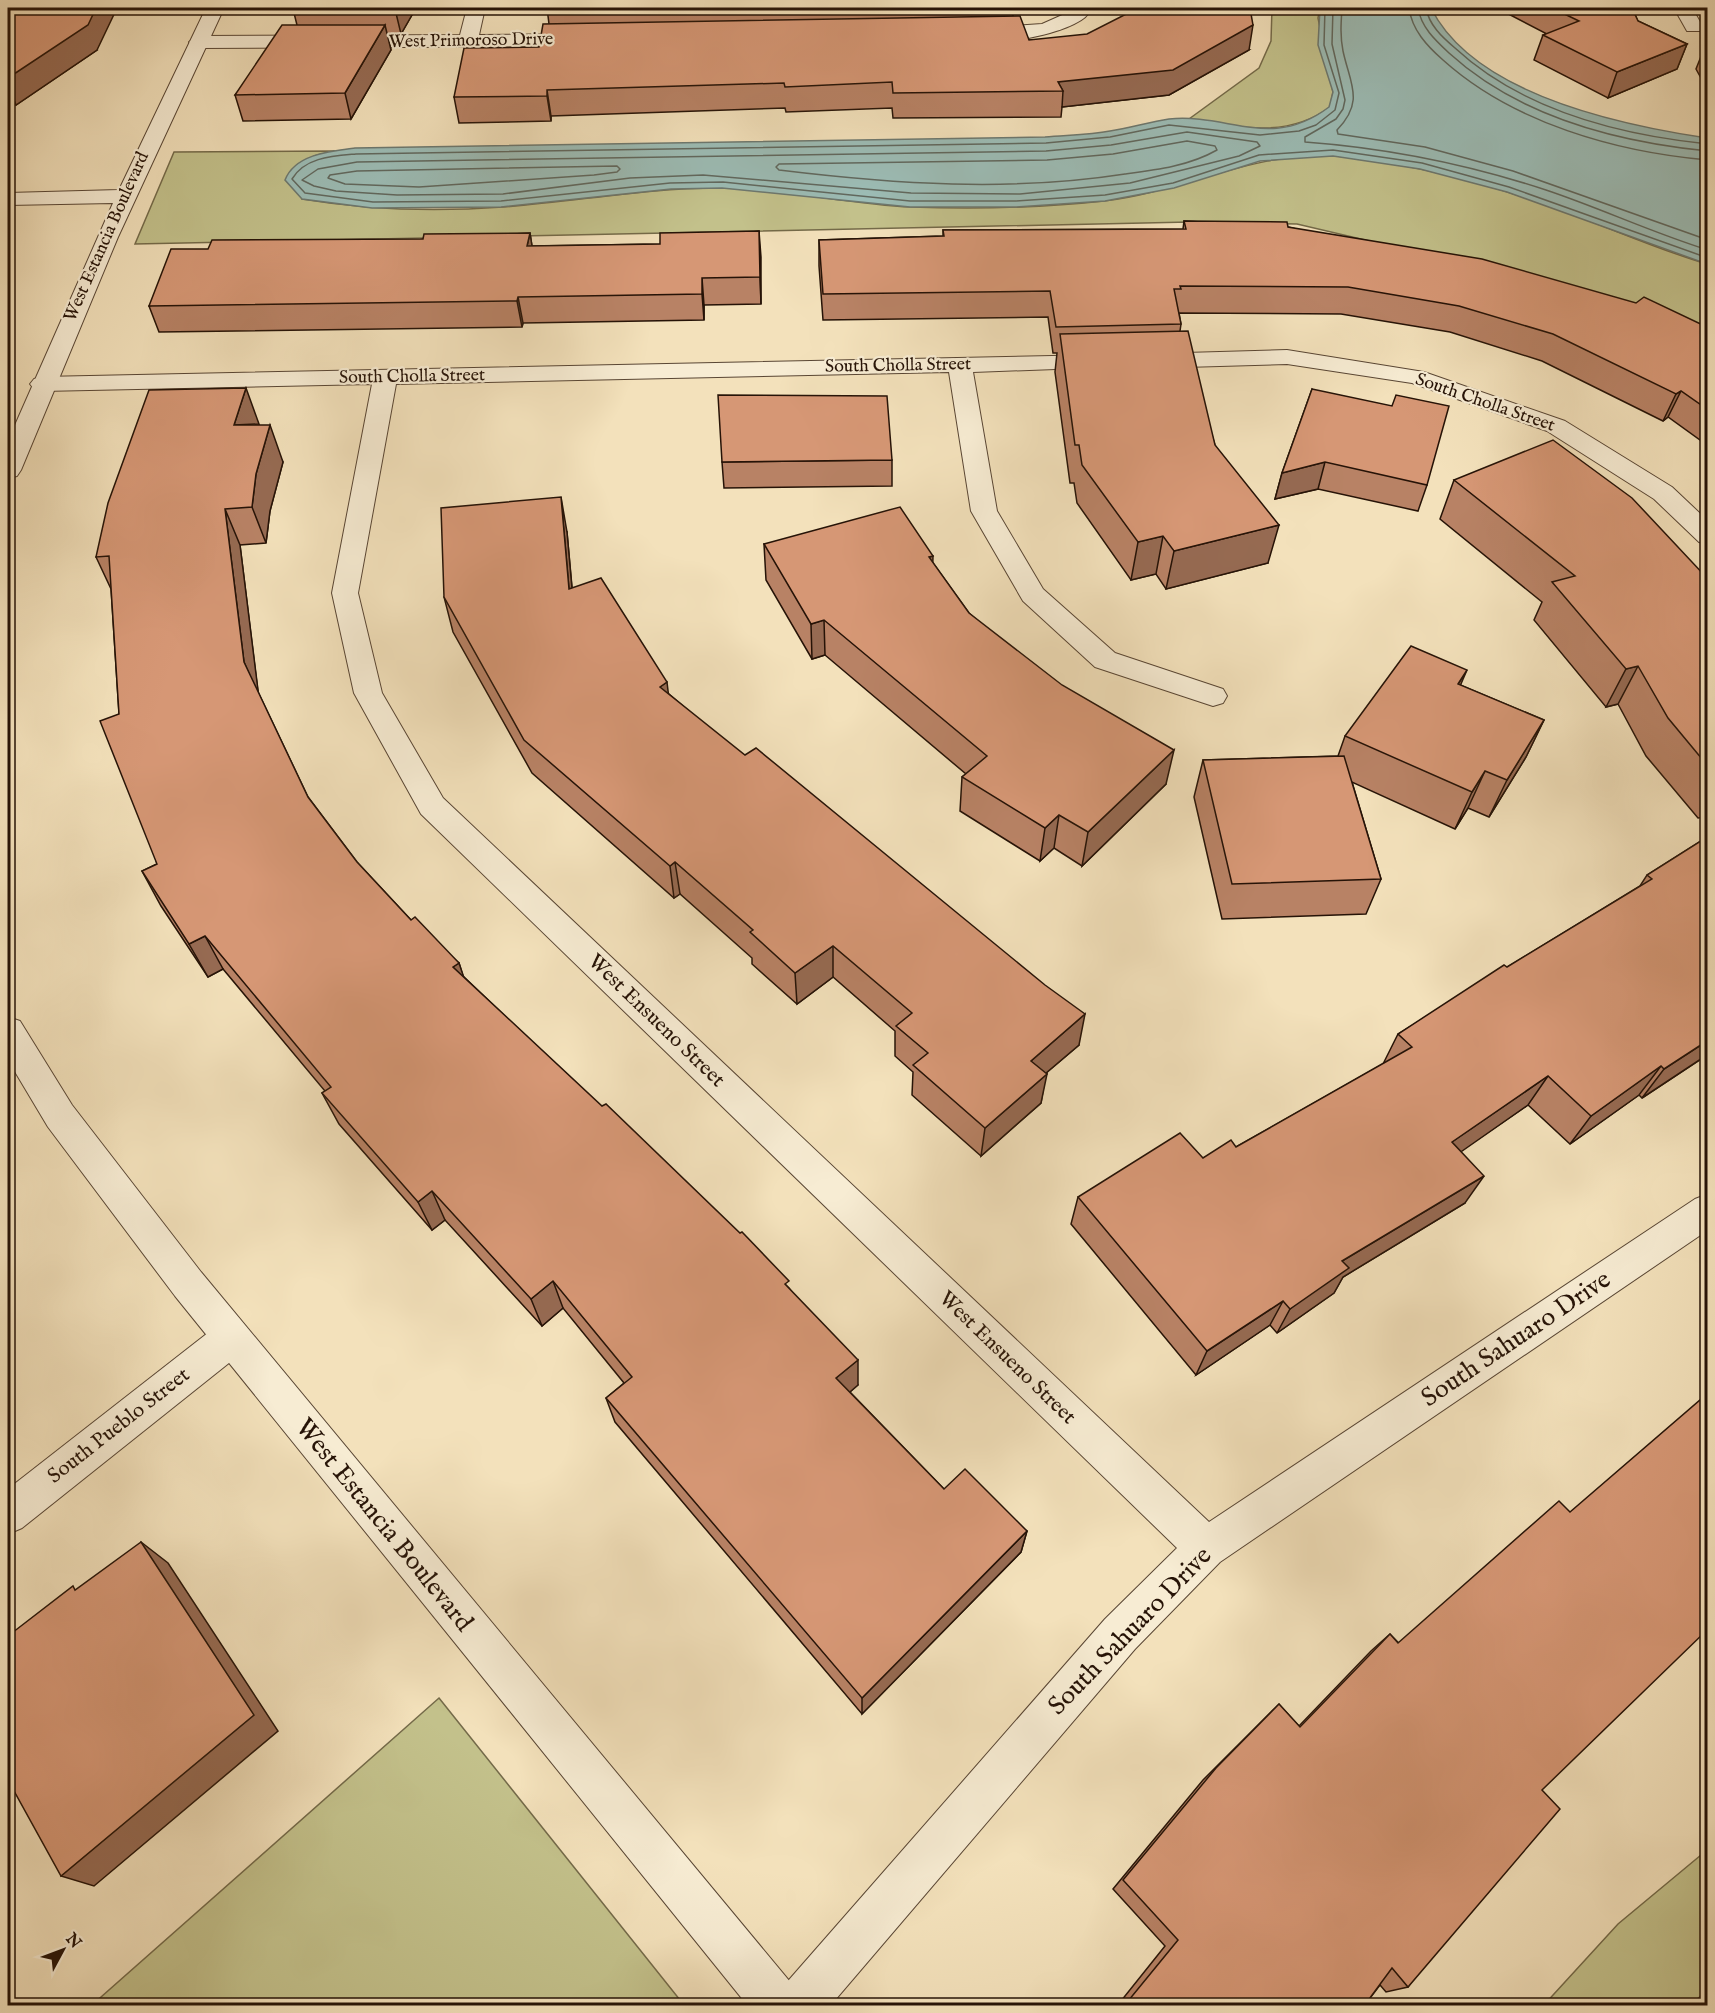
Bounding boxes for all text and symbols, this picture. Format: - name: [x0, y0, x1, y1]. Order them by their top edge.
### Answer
- street label: West Primoroso Drive: [389, 28, 553, 54]
- street label: West Estancia Boulevard: [59, 148, 155, 325]
- street label: South Cholla Street: [825, 353, 971, 379]
- street label: South Cholla Street: [339, 364, 485, 390]
- street label: South Cholla Street: [1412, 368, 1558, 438]
- street label: West Ensueno Street: [582, 949, 730, 1093]
- street label: South Sahuaro Drive: [1415, 1263, 1617, 1415]
- street label: West Ensueno Street: [933, 1286, 1081, 1430]
- street label: South Pueblo Street: [42, 1362, 196, 1490]
- street label: West Estancia Boulevard: [288, 1412, 480, 1638]
- street label: South Sahuaro Drive: [1041, 1540, 1219, 1722]
- north arrow: [33, 1920, 93, 1980]
- text: N: [60, 1929, 85, 1953]

